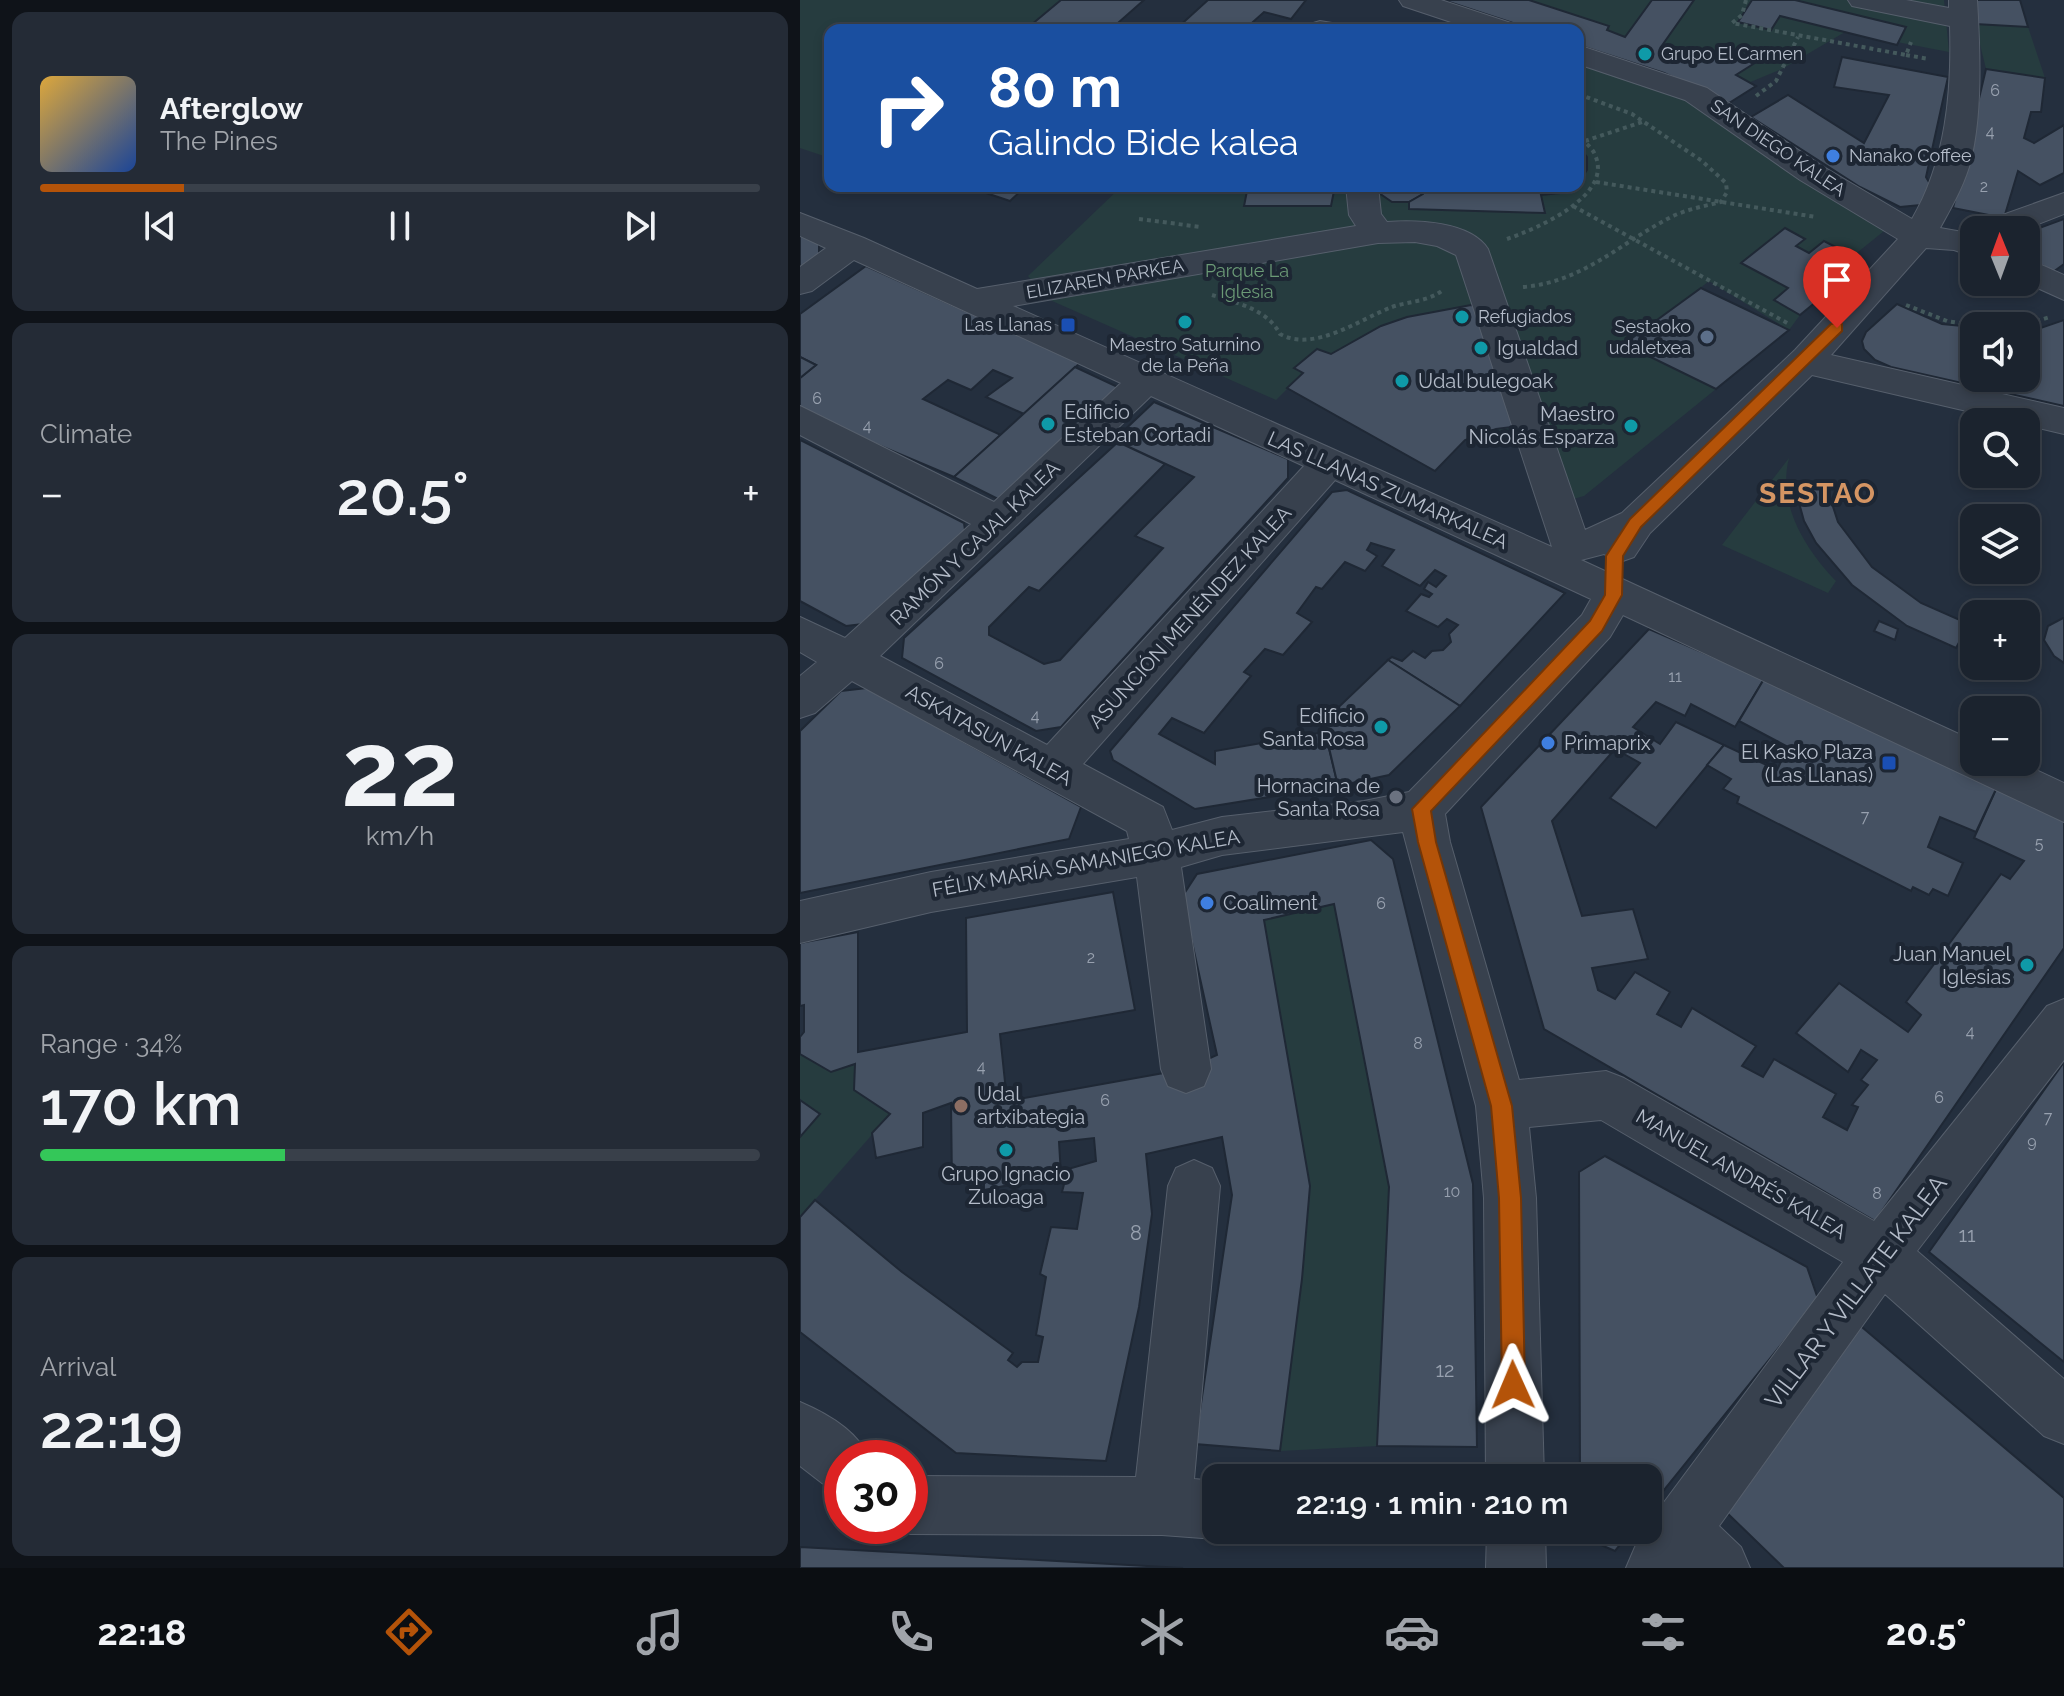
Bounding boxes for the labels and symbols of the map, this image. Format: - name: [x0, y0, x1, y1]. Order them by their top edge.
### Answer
- place label: Grupo El Carmen: [1661, 43, 1803, 64]
- marker: Grupo El Carmen: [1636, 45, 1654, 63]
- house number: 6: [1990, 81, 2000, 100]
- street label: SAN DIEGO KALEA: [1707, 95, 1850, 200]
- house number: 4: [1986, 122, 1995, 141]
- place label: Nanako Coffee: [1849, 145, 1972, 166]
- marker: Nanako Coffee: [1824, 147, 1842, 165]
- house number: 2: [1980, 177, 1988, 196]
- north arrow: [1960, 216, 2040, 296]
- pin: [1803, 246, 1871, 328]
- street label: ELIZAREN PARKEA: [1025, 254, 1185, 303]
- park label: Parque La Iglesia: [1205, 260, 1289, 302]
- place label: Refugiados: [1478, 306, 1572, 327]
- marker: Refugiados: [1453, 308, 1471, 326]
- marker: Maestro Saturnino de la Peña: [1176, 313, 1194, 331]
- place label: Las Llanas: [964, 314, 1052, 335]
- marker: Las Llanas: [1059, 316, 1077, 334]
- place label: Sestaoko udaletxea: [1609, 316, 1691, 358]
- marker: Sestaoko udaletxea: [1698, 328, 1716, 346]
- place label: Maestro Saturnino de la Peña: [1109, 334, 1261, 376]
- place label: Igualdad: [1497, 336, 1578, 360]
- marker: Igualdad: [1472, 339, 1490, 357]
- place label: Udal bulegoak: [1418, 369, 1554, 393]
- marker: Udal bulegoak: [1393, 372, 1411, 390]
- house number: 6: [812, 389, 822, 408]
- place label: Edificio Esteban Cortadi: [1064, 400, 1211, 447]
- place label: Maestro Nicolás Esparza: [1469, 402, 1615, 449]
- marker: Edificio Esteban Cortadi: [1039, 415, 1057, 433]
- house number: 4: [863, 416, 872, 435]
- marker: Maestro Nicolás Esparza: [1622, 417, 1640, 435]
- street label: LAS LLANAS ZUMARKALEA: [1264, 426, 1512, 554]
- street label: RAMÓN Y CAJAL KALEA: [885, 456, 1065, 630]
- district label: SESTAO: [1759, 477, 1877, 510]
- street label: ASUNCIÓN MENÉNDEZ KALEA: [1084, 501, 1297, 733]
- house number: 6: [934, 654, 944, 673]
- house number: 11: [1668, 667, 1682, 686]
- street label: ASKATASUN KALEA: [902, 679, 1077, 791]
- place label: Edificio Santa Rosa: [1263, 704, 1365, 751]
- house number: 4: [1031, 706, 1040, 725]
- marker: Edificio Santa Rosa: [1372, 718, 1390, 736]
- place label: Primaprix: [1564, 731, 1651, 755]
- marker: Primaprix: [1539, 734, 1557, 752]
- place label: El Kasko Plaza (Las Llanas): [1741, 740, 1873, 787]
- marker: El Kasko Plaza (Las Llanas): [1880, 754, 1898, 772]
- place label: Hornacina de Santa Rosa: [1257, 774, 1380, 821]
- marker: Hornacina de Santa Rosa: [1387, 788, 1405, 806]
- house number: 7: [1861, 807, 1870, 826]
- street label: FÉLIX MARÍA SAMANIEGO KALEA: [930, 824, 1242, 902]
- house number: 5: [2035, 834, 2044, 853]
- place label: Coaliment: [1223, 891, 1318, 915]
- marker: Coaliment: [1198, 894, 1216, 912]
- house number: 6: [1376, 894, 1386, 913]
- place label: Juan Manuel Iglesias: [1893, 942, 2012, 989]
- house number: 2: [1087, 948, 1095, 967]
- marker: Juan Manuel Iglesias: [2018, 956, 2036, 974]
- house number: 4: [1966, 1022, 1975, 1041]
- house number: 8: [1413, 1034, 1423, 1053]
- house number: 4: [977, 1057, 986, 1076]
- place label: Udal artxibategia: [977, 1082, 1085, 1129]
- house number: 6: [1934, 1088, 1944, 1107]
- house number: 6: [1100, 1091, 1110, 1110]
- marker: Udal artxibategia: [952, 1097, 970, 1115]
- street label: MANUEL ANDRÉS KALEA: [1632, 1104, 1851, 1244]
- house number: 7: [2044, 1108, 2053, 1127]
- house number: 9: [2027, 1132, 2037, 1151]
- marker: Grupo Ignacio Zuloaga: [997, 1141, 1015, 1159]
- place label: Grupo Ignacio Zuloaga: [941, 1162, 1071, 1209]
- street label: VILLAR Y VILLATE KALEA: [1759, 1170, 1953, 1414]
- house number: 10: [1444, 1182, 1460, 1201]
- house number: 8: [1872, 1184, 1882, 1203]
- house number: 8: [1130, 1221, 1142, 1245]
- house number: 11: [1958, 1223, 1976, 1247]
- position arrow: [1471, 1343, 1555, 1427]
- house number: 12: [1436, 1358, 1454, 1382]
- speed limit sign: 30: [824, 1440, 928, 1544]

